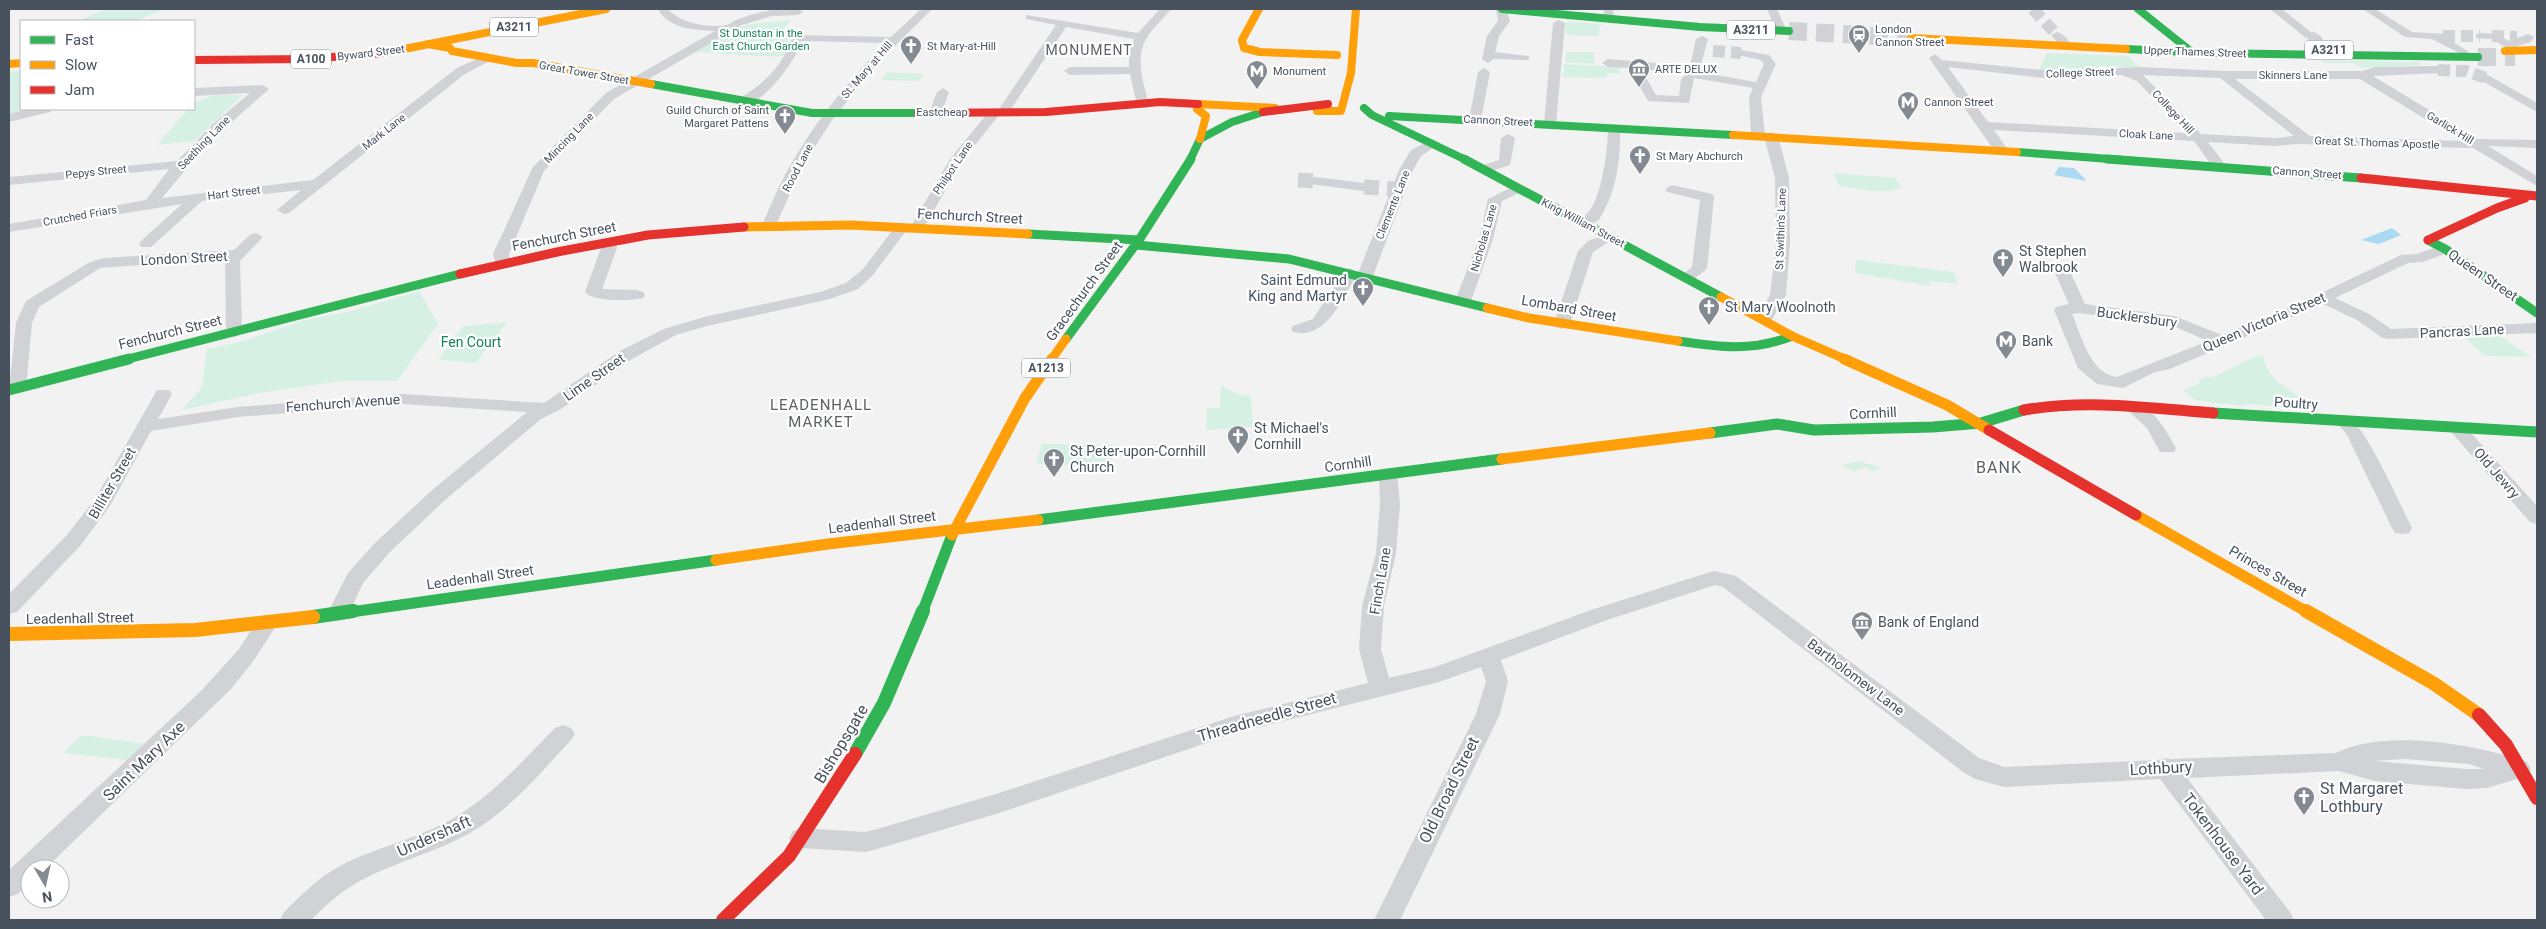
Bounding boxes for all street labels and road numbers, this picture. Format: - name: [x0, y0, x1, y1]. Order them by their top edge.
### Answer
- road number: A3211: [490, 18, 538, 36]
- road number: A3211: [1727, 20, 1775, 40]
- street label: St. Mary at Hill: [839, 39, 895, 101]
- road number: A3211: [2305, 40, 2353, 60]
- street label: Byward Street: [337, 42, 406, 64]
- street label: Upper Thames Street: [2143, 44, 2247, 60]
- road number: A100: [291, 50, 331, 68]
- street label: Great Tower Street: [538, 59, 630, 87]
- street label: College Street: [2046, 65, 2115, 81]
- street label: Skinners Lane: [2259, 69, 2328, 82]
- street label: College Hill: [2149, 87, 2197, 137]
- street label: Eastcheap: [916, 106, 968, 119]
- street label: Garlick Hill: [2424, 109, 2476, 147]
- street label: Mincing Lane: [542, 110, 597, 166]
- street label: Mark Lane: [360, 111, 408, 153]
- street label: Seething Lane: [175, 113, 233, 172]
- street label: Cannon Street: [1463, 113, 1533, 129]
- street label: Cloak Lane: [2119, 127, 2174, 143]
- street label: Great St. Thomas Apostle: [2314, 134, 2440, 152]
- street label: Philpot Lane: [931, 139, 976, 197]
- street label: Rood Lane: [780, 142, 816, 194]
- street label: Pepys Street: [65, 162, 128, 182]
- street label: Cannon Street: [2272, 164, 2342, 182]
- street label: Clements Lane: [1373, 169, 1413, 241]
- street label: Hart Street: [207, 183, 262, 203]
- street label: St Swithin's Lane: [1773, 188, 1789, 270]
- street label: King William Street: [1539, 196, 1627, 251]
- street label: Crutched Friars: [42, 203, 118, 229]
- street label: Nicholas Lane: [1468, 203, 1500, 273]
- street label: Fenchurch Street: [917, 205, 1024, 227]
- street label: Fenchurch Street: [511, 218, 618, 254]
- street label: Gracechurch Street: [1042, 238, 1126, 344]
- street label: Queen Street: [2445, 246, 2521, 304]
- street label: London Street: [140, 248, 228, 268]
- street label: Queen Victoria Street: [2200, 289, 2328, 355]
- street label: Lombard Street: [1520, 292, 1618, 324]
- street label: Bucklersbury: [2096, 303, 2178, 331]
- street label: Fenchurch Street: [117, 311, 224, 353]
- street label: Pancras Lane: [2419, 321, 2505, 341]
- street label: Lime Street: [560, 350, 628, 404]
- road number: A1213: [1022, 358, 1070, 378]
- street label: Fenchurch Avenue: [285, 391, 401, 415]
- street label: Poultry: [2274, 393, 2319, 413]
- street label: Cornhill: [1849, 404, 1897, 422]
- street label: Billiter Street: [85, 444, 139, 521]
- street label: Old Jewry: [2471, 445, 2523, 502]
- street label: Cornhill: [1323, 453, 1373, 475]
- street label: Leadenhall Street: [827, 507, 937, 537]
- street label: Princes Street: [2226, 542, 2310, 600]
- street label: Finch Lane: [1366, 546, 1394, 616]
- street label: Leadenhall Street: [425, 561, 535, 592]
- street label: Leadenhall Street: [26, 609, 135, 627]
- street label: Bartholomew Lane: [1804, 635, 1908, 719]
- street label: Threadneedle Street: [1196, 688, 1338, 746]
- street label: Bishopsgate: [810, 701, 872, 787]
- street label: Saint Mary Axe: [99, 717, 189, 805]
- street label: Old Broad Street: [1415, 734, 1483, 846]
- street label: Lothbury: [2129, 757, 2193, 779]
- street label: Tokenhouse Yard: [2178, 789, 2268, 899]
- street label: Undershaft: [394, 811, 474, 861]

